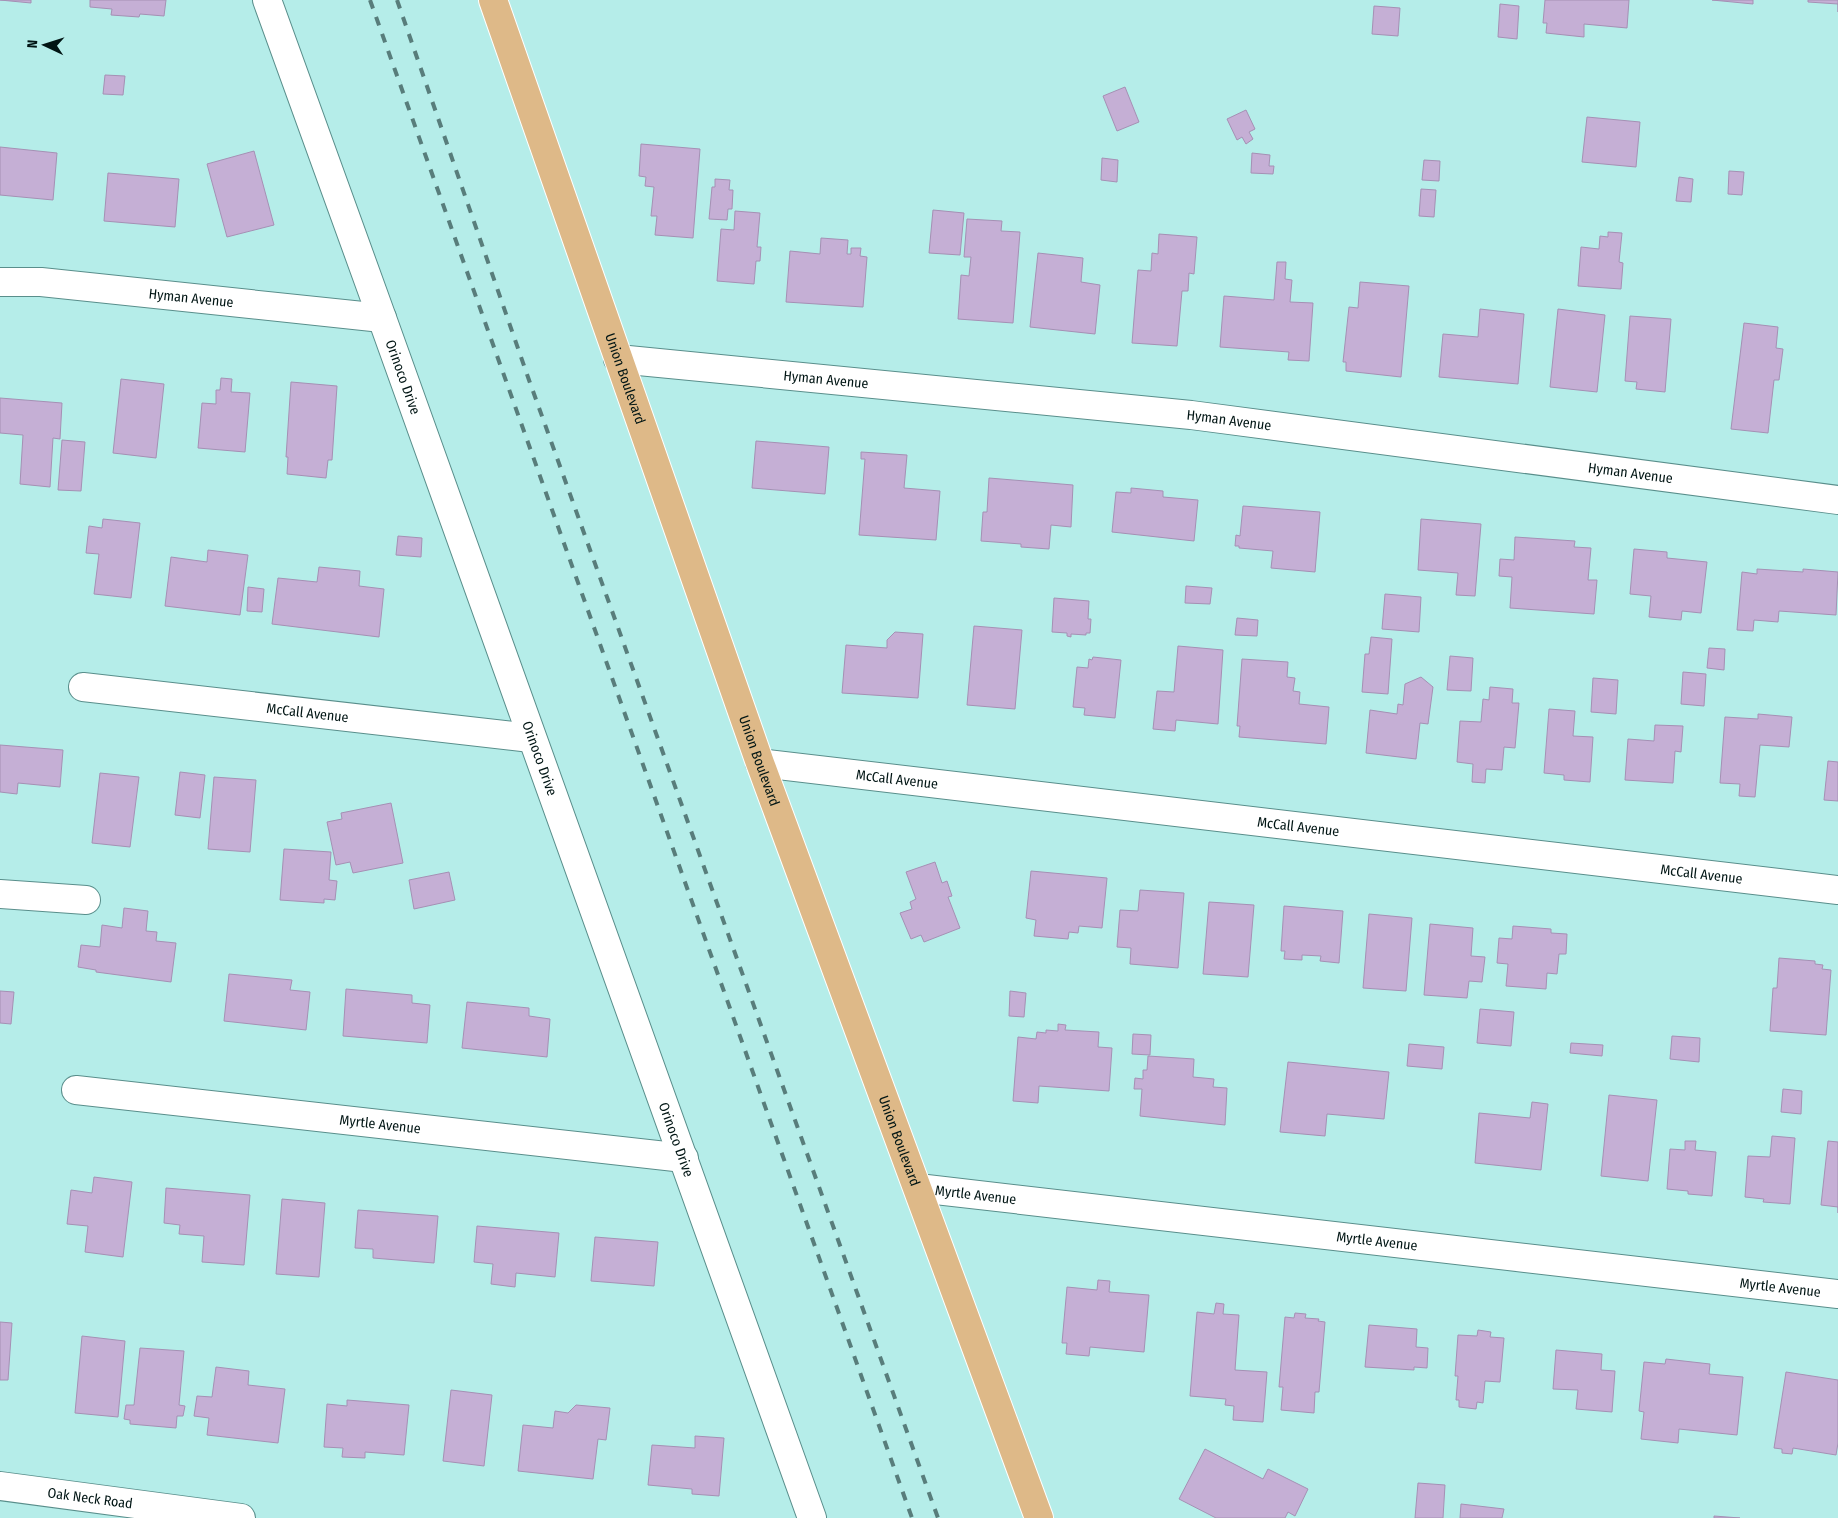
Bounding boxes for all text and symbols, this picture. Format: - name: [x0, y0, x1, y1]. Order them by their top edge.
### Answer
- north arrow: [20, 20, 70, 70]
- text: N: [24, 39, 41, 49]
- street label: Hyman Avenue: [148, 285, 235, 311]
- street label: Union Boulevard: [602, 331, 649, 426]
- street label: Orinoco Drive: [382, 338, 424, 417]
- street label: Hyman Avenue: [783, 367, 869, 392]
- street label: Hyman Avenue: [1186, 406, 1272, 434]
- street label: Hyman Avenue: [1587, 459, 1674, 487]
- street label: McCall Avenue: [266, 699, 350, 726]
- street label: Union Boulevard: [735, 713, 784, 808]
- street label: Orinoco Drive: [519, 719, 561, 798]
- street label: McCall Avenue: [855, 766, 939, 792]
- street label: McCall Avenue: [1256, 813, 1340, 840]
- street label: McCall Avenue: [1660, 861, 1744, 887]
- street label: Union Boulevard: [875, 1093, 924, 1188]
- street label: Orinoco Drive: [655, 1100, 698, 1179]
- street label: Myrtle Avenue: [339, 1111, 422, 1137]
- street label: Myrtle Avenue: [934, 1182, 1017, 1208]
- street label: Myrtle Avenue: [1335, 1228, 1419, 1254]
- street label: Myrtle Avenue: [1739, 1274, 1822, 1300]
- street label: Oak Neck Road: [47, 1484, 134, 1512]

